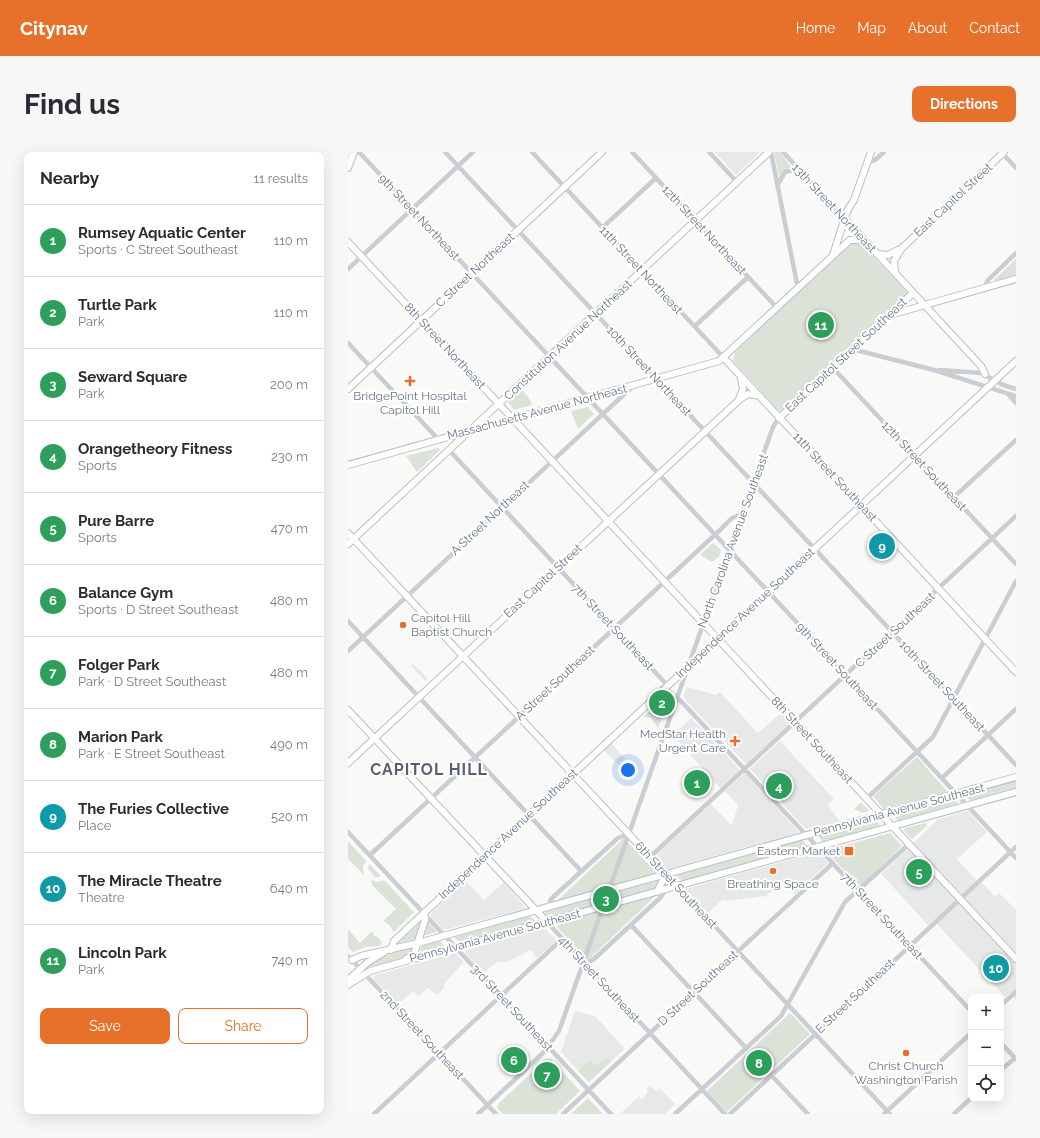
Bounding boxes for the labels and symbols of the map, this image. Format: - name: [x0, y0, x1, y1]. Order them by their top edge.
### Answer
- street label: 13th Street Northeast: [789, 160, 879, 256]
- street label: East Capitol Street: [911, 160, 995, 240]
- street label: 9th Street Northeast: [376, 171, 462, 263]
- street label: 12th Street Northeast: [659, 183, 749, 277]
- street label: 11th Street Northeast: [596, 223, 686, 317]
- street label: C Street Northeast: [433, 230, 517, 310]
- street label: Constitution Avenue Northeast: [501, 277, 635, 403]
- street label: East Capitol Street Southeast: [782, 295, 910, 415]
- street label: 8th Street Northeast: [402, 300, 488, 392]
- pin: 11: [808, 310, 834, 340]
- street label: 10th Street Northeast: [604, 323, 694, 419]
- marker: BridgePoint Hospital Capitol Hill: [404, 375, 416, 387]
- street label: Massachusetts Avenue Northeast: [446, 381, 628, 443]
- place label: BridgePoint Hospital Capitol Hill: [353, 389, 467, 417]
- street label: 12th Street Southeast: [879, 418, 969, 514]
- street label: 11th Street Southeast: [790, 430, 880, 524]
- street label: North Carolina Avenue Southeast: [695, 452, 771, 630]
- street label: A Street Northeast: [448, 478, 532, 558]
- pin: 9: [869, 531, 895, 561]
- street label: East Capitol Street: [501, 541, 585, 621]
- street label: Independence Avenue Southeast: [673, 545, 817, 681]
- street label: 7th Street Southeast: [569, 581, 657, 673]
- street label: C Street Southeast: [852, 590, 938, 670]
- place label: Capitol Hill Baptist Church: [411, 611, 492, 639]
- marker: Capitol Hill Baptist Church: [398, 620, 408, 630]
- street label: 9th Street Southeast: [793, 620, 881, 712]
- street label: 10th Street Southeast: [896, 638, 988, 734]
- street label: A Street Southeast: [513, 643, 597, 723]
- pin: 2: [649, 688, 675, 718]
- street label: 8th Street Southeast: [768, 694, 856, 786]
- place label: MedStar Health Urgent Care: [640, 727, 726, 755]
- marker: MedStar Health Urgent Care: [729, 735, 741, 747]
- district label: CAPITOL HILL: [370, 760, 488, 779]
- your location: [618, 760, 638, 780]
- street label: Independence Avenue Southeast: [436, 766, 580, 902]
- pin: 1: [684, 768, 710, 798]
- pin: 4: [766, 771, 792, 801]
- street label: Pennsylvania Avenue Southeast: [812, 780, 986, 840]
- street label: 6th Street Southeast: [632, 839, 720, 931]
- place label: Eastern Market: [757, 844, 840, 858]
- marker: Eastern Market: [843, 845, 855, 857]
- pin: 5: [906, 857, 932, 887]
- marker: Breathing Space: [768, 866, 778, 876]
- street label: 7th Street Southeast: [838, 870, 926, 962]
- place label: Breathing Space: [727, 877, 819, 891]
- pin: 3: [593, 884, 619, 914]
- street label: Pennsylvania Avenue Southeast: [408, 906, 582, 966]
- street label: 4th Street Southeast: [555, 933, 643, 1025]
- street label: D Street Southeast: [655, 947, 741, 1029]
- pin: 10: [983, 953, 1009, 983]
- street label: E Street Southeast: [813, 956, 897, 1036]
- street label: 3rd Street Southeast: [468, 962, 556, 1054]
- street label: 2nd Street Southeast: [377, 988, 467, 1082]
- pin: 6: [501, 1045, 527, 1075]
- pin: 8: [746, 1048, 772, 1078]
- marker: Christ Church Washington Parish: [901, 1048, 911, 1058]
- place label: Christ Church Washington Parish: [855, 1059, 957, 1087]
- pin: 7: [534, 1060, 560, 1090]

